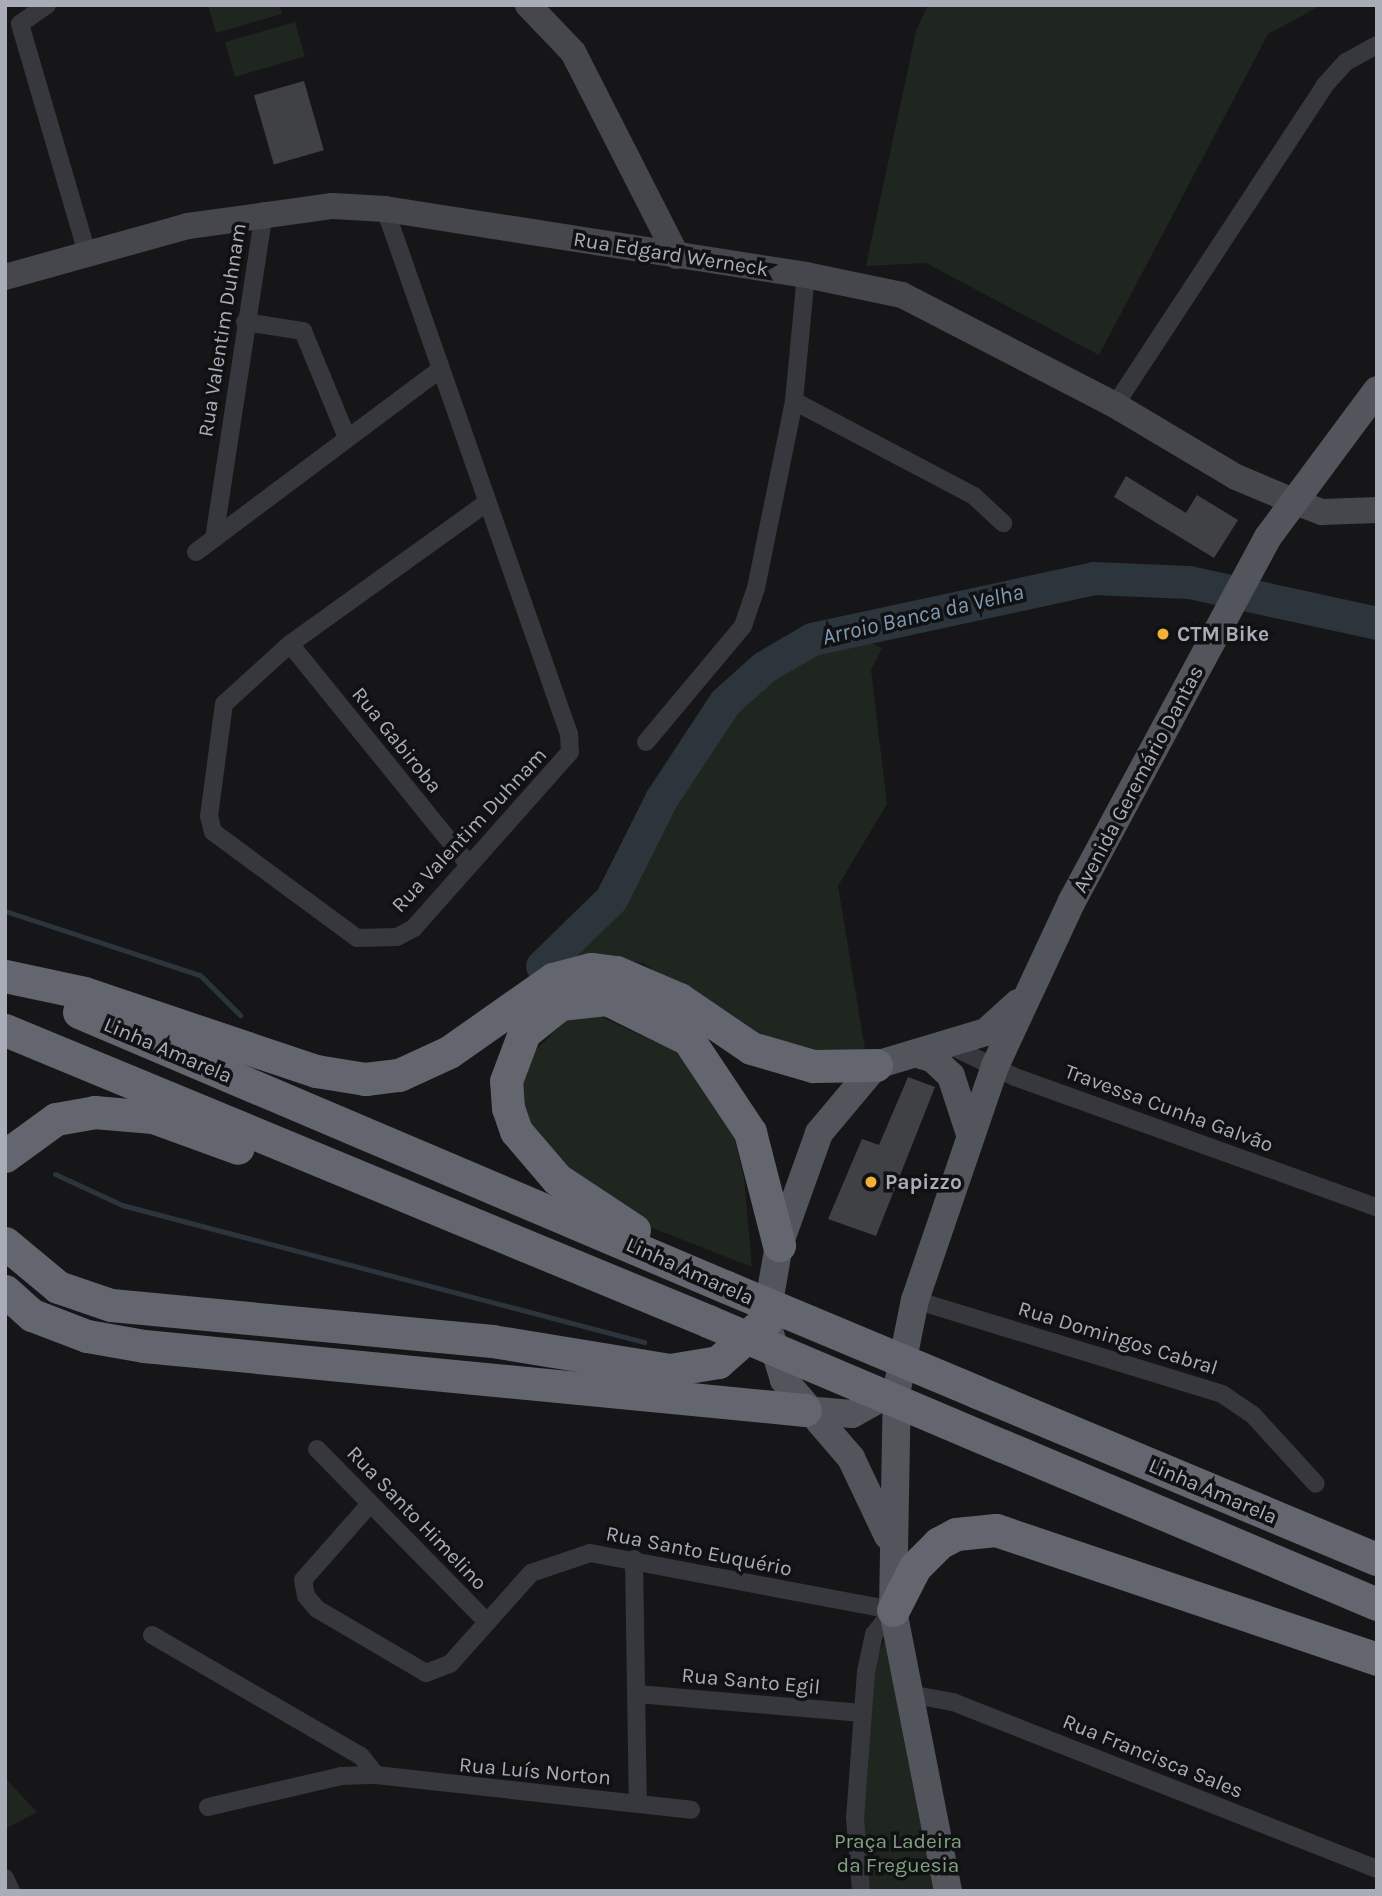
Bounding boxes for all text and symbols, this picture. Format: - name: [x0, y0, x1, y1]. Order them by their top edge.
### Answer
- street label: Rua Valentim Duhnam: [193, 221, 251, 439]
- street label: Rua Edgard Werneck: [572, 226, 770, 282]
- water label: Arroio Banca da Velha: [820, 578, 1026, 652]
- place label: CTM Bike: [1177, 621, 1269, 647]
- marker: CTM Bike: [1155, 626, 1171, 642]
- street label: Avenida Geremário Dantas: [1067, 661, 1209, 897]
- street label: Rua Gabiroba: [347, 682, 447, 798]
- street label: Rua Valentim Duhnam: [386, 742, 552, 918]
- street label: Linha Amarela: [100, 1012, 236, 1088]
- street label: Travessa Cunha Galvão: [1061, 1059, 1277, 1157]
- place label: Papizzo: [885, 1169, 962, 1195]
- marker: Papizzo: [863, 1174, 879, 1190]
- street label: Linha Amarela: [622, 1232, 758, 1310]
- street label: Rua Domingos Cabral: [1015, 1296, 1221, 1380]
- street label: Rua Santo Himelino: [342, 1441, 492, 1595]
- street label: Linha Amarela: [1145, 1453, 1281, 1529]
- street label: Rua Santo Euquério: [604, 1521, 794, 1581]
- street label: Rua Santo Egil: [681, 1662, 821, 1700]
- street label: Rua Francisca Sales: [1059, 1708, 1247, 1804]
- street label: Rua Luís Norton: [458, 1752, 612, 1790]
- park label: Praça Ladeira da Freguesia: [834, 1828, 962, 1878]

